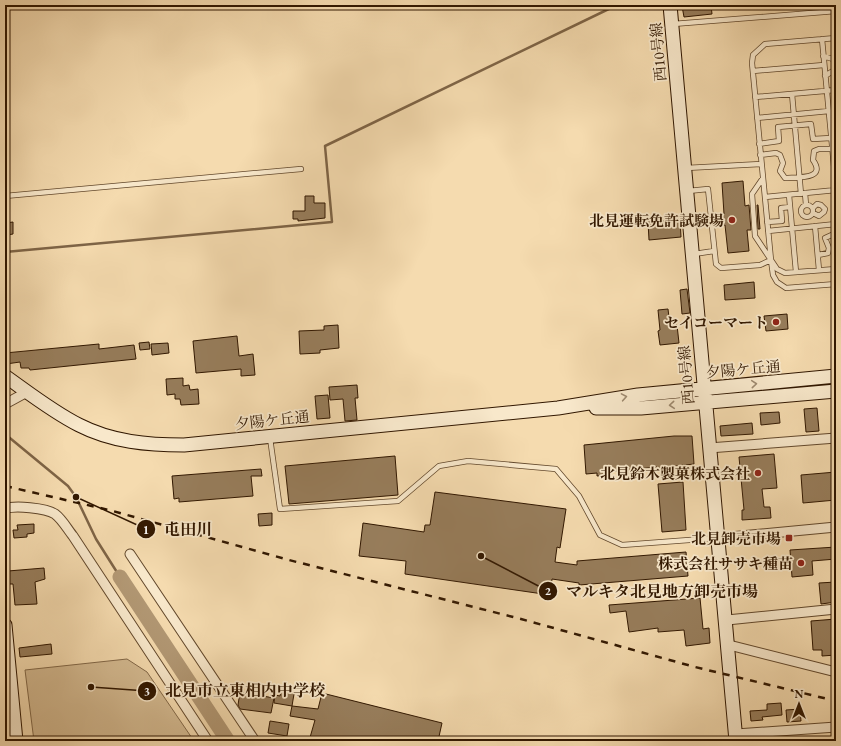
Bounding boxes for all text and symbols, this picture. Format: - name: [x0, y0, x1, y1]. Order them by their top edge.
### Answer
- street label: 西10号線: [646, 22, 670, 82]
- place label: 北見運転免許試験場: [589, 211, 724, 230]
- marker: 北見運転免許試験場: [727, 215, 737, 225]
- place label: セイコーマート: [664, 313, 768, 332]
- marker: セイコーマート: [771, 317, 781, 327]
- street label: 西10号線: [674, 345, 698, 405]
- street label: 夕陽ケ丘通: [705, 356, 781, 382]
- one-way arrow: [751, 379, 757, 388]
- one-way arrow: [621, 393, 628, 402]
- one-way arrow: [669, 401, 675, 410]
- street label: 夕陽ケ丘通: [234, 407, 310, 433]
- place label: 北見鈴木製菓株式会社: [600, 464, 750, 483]
- marker: 北見鈴木製菓株式会社: [753, 468, 763, 478]
- callout: 屯田川: [136, 515, 220, 543]
- text: 屯田川: [164, 519, 212, 540]
- text: 1: [143, 522, 149, 538]
- place label: 北見卸売市場: [691, 529, 781, 548]
- marker: 北見卸売市場: [784, 533, 794, 543]
- place label: 株式会社ササキ種苗: [658, 554, 793, 573]
- marker: 株式会社ササキ種苗: [796, 558, 806, 568]
- callout: マルキタ北見地方卸売市場: [538, 577, 766, 605]
- text: マルキタ北見地方卸売市場: [566, 581, 758, 602]
- text: 2: [545, 583, 552, 599]
- callout: 北見市立東相内中学校: [137, 677, 333, 705]
- text: 北見市立東相内中学校: [165, 680, 326, 701]
- text: 3: [144, 683, 150, 699]
- north arrow: [779, 684, 819, 724]
- text: N: [795, 687, 804, 701]

